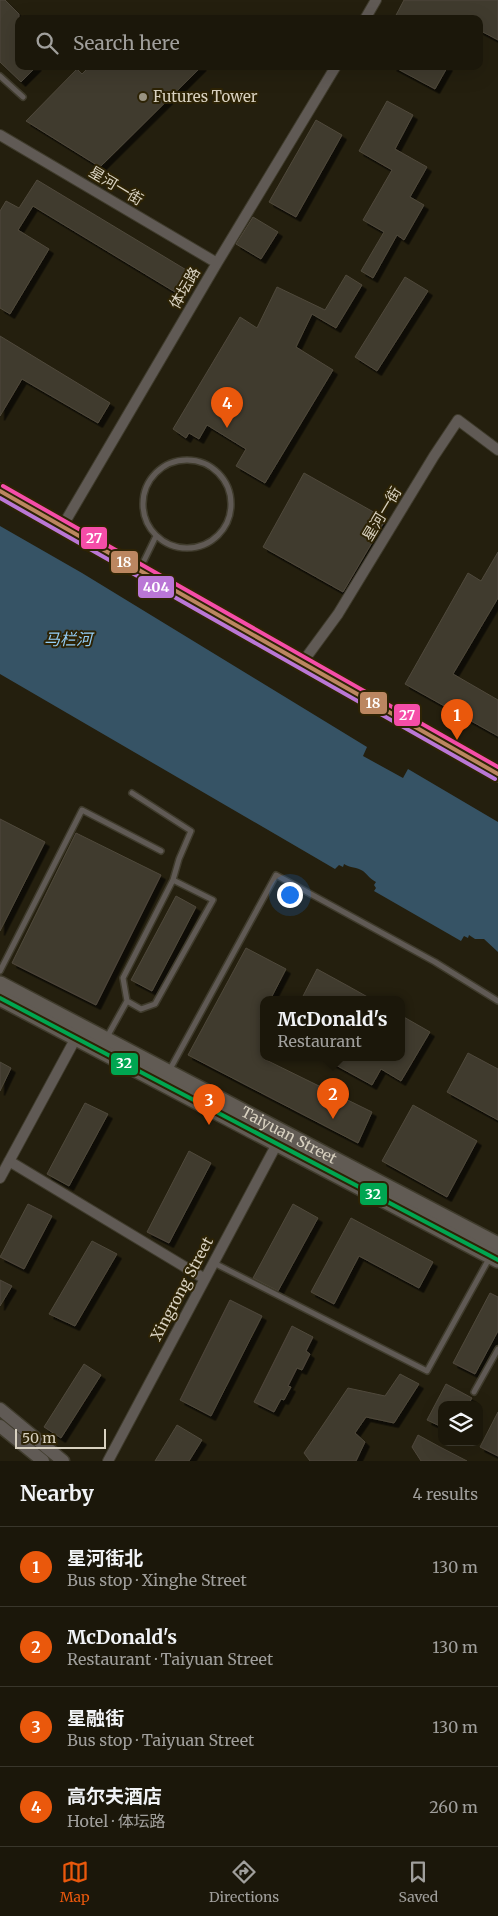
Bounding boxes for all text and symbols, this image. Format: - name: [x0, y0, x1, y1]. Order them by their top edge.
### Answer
- search box: [15, 15, 483, 70]
- icon: search: [33, 29, 61, 57]
- text: Search here: [73, 31, 180, 55]
- place label: Futures Tower: [153, 87, 258, 106]
- marker: Futures Tower: [137, 91, 149, 103]
- street label: 星河一街: [86, 162, 147, 209]
- street label: 体坛路: [165, 264, 204, 312]
- pin: 4: [211, 387, 243, 428]
- street label: 星河一街: [358, 483, 405, 544]
- line badge: 27: [80, 526, 108, 550]
- text: 27: [86, 529, 102, 547]
- line badge: 18: [110, 550, 139, 574]
- text: 18: [117, 553, 132, 571]
- line badge: 404: [137, 575, 175, 599]
- text: 404: [143, 578, 169, 596]
- water label: 马栏河: [44, 629, 95, 649]
- line badge: 18: [359, 691, 388, 715]
- text: 18: [366, 694, 381, 712]
- pin: 1: [441, 699, 473, 740]
- line badge: 27: [393, 703, 421, 727]
- text: 27: [399, 706, 415, 724]
- your location: [277, 882, 303, 908]
- popup: [260, 996, 405, 1061]
- text: McDonald's: [278, 1007, 387, 1031]
- text: Restaurant: [278, 1031, 362, 1051]
- line badge: 32: [110, 1052, 139, 1076]
- text: 32: [116, 1054, 132, 1072]
- pin: 2: [317, 1078, 349, 1119]
- pin: 3: [193, 1084, 225, 1125]
- street label: Taiyuan Street: [238, 1102, 340, 1168]
- line badge: 32: [359, 1182, 388, 1206]
- text: 32: [365, 1185, 381, 1203]
- street label: Xingrong Street: [146, 1233, 217, 1344]
- map controls: [438, 1401, 483, 1446]
- button: layers: [438, 1401, 483, 1446]
- scale bar: [15, 1426, 106, 1449]
- text: 50 m: [22, 1429, 56, 1447]
- text: Nearby: [20, 1480, 94, 1507]
- text: 4 results: [412, 1484, 478, 1504]
- text: 星河街北: [67, 1546, 143, 1570]
- text: 1: [32, 1557, 40, 1577]
- text: 130 m: [432, 1557, 478, 1577]
- text: Bus stop · Xinghe Street: [67, 1570, 247, 1590]
- text: McDonald's: [67, 1625, 177, 1649]
- text: 2: [31, 1637, 41, 1657]
- text: 130 m: [432, 1637, 478, 1657]
- text: Restaurant · Taiyuan Street: [67, 1649, 273, 1669]
- text: 星融街: [67, 1706, 124, 1730]
- text: 3: [31, 1717, 41, 1737]
- text: 130 m: [432, 1717, 478, 1737]
- text: Bus stop · Taiyuan Street: [67, 1730, 254, 1750]
- text: 高尔夫酒店: [67, 1784, 162, 1808]
- text: 4: [31, 1797, 41, 1817]
- text: 260 m: [429, 1797, 478, 1817]
- text: Hotel · 体坛路: [67, 1811, 166, 1831]
- tab: Map: [60, 1858, 90, 1906]
- tab: Directions: [209, 1858, 279, 1906]
- tab: Saved: [399, 1858, 438, 1906]

